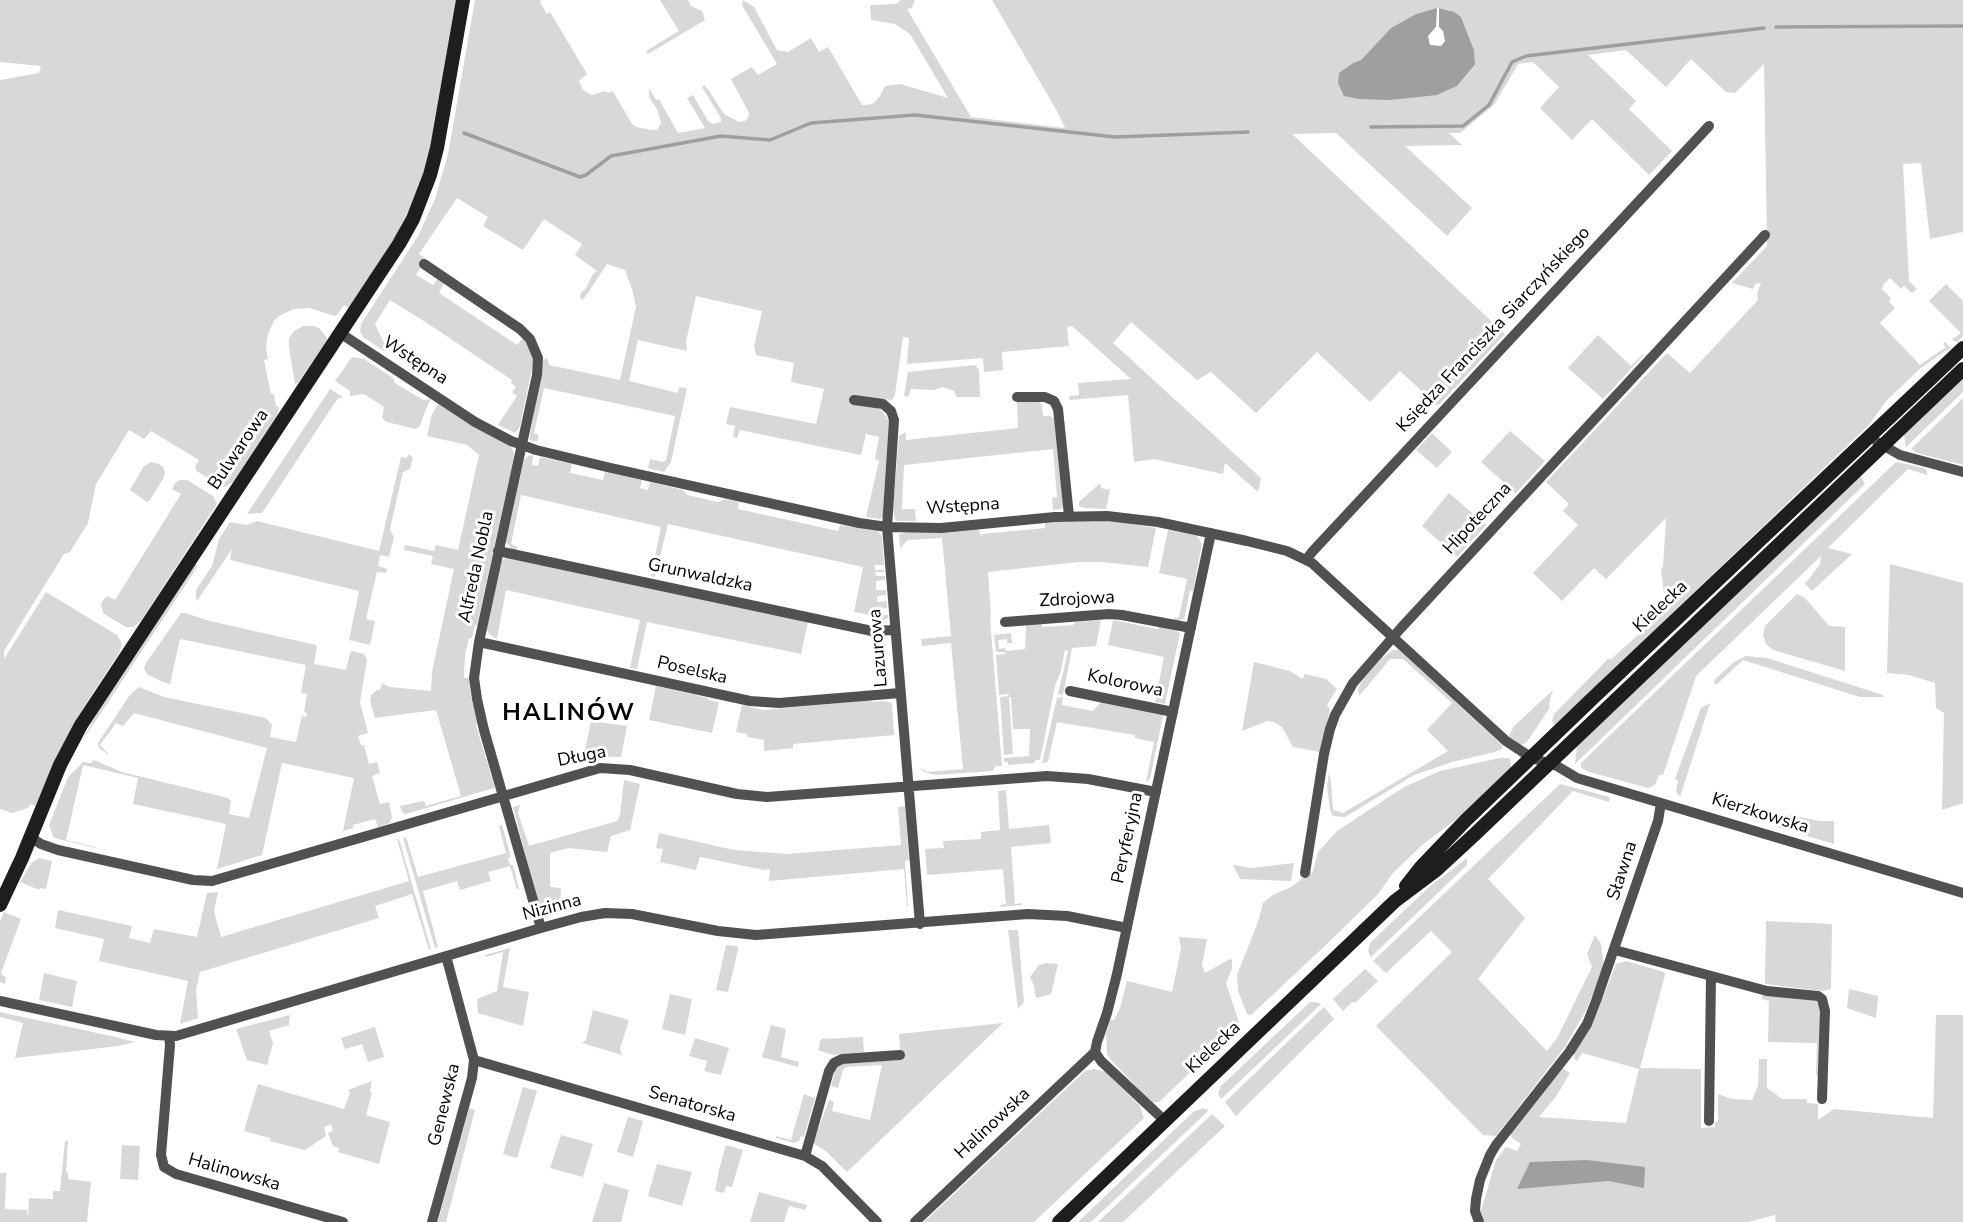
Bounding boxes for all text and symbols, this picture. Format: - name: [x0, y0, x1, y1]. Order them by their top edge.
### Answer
- street label: Księdza Franciszka Siarczyńskiego: [1393, 223, 1595, 437]
- street label: Wstępna: [378, 332, 452, 390]
- street label: Bulwarowa: [204, 406, 274, 494]
- street label: Hipoteczna: [1439, 479, 1517, 559]
- street label: Wstępna: [926, 494, 1000, 520]
- street label: Alfreda Nobla: [455, 509, 499, 625]
- street label: Grunwaldzka: [646, 554, 754, 598]
- street label: Kielecka: [1629, 576, 1693, 638]
- street label: Zdrojowa: [1039, 587, 1115, 613]
- street label: Lazurowa: [865, 608, 893, 688]
- street label: Poselska: [655, 652, 729, 690]
- street label: Kolorowa: [1085, 665, 1165, 703]
- district label: HALINÓW: [503, 700, 635, 728]
- street label: Długa: [556, 742, 608, 772]
- street label: Kierzkowska: [1709, 789, 1811, 839]
- street label: Peryferyjna: [1108, 791, 1148, 885]
- street label: Sławna: [1603, 839, 1643, 903]
- street label: Nizinna: [520, 890, 584, 926]
- street label: Kielecka: [1182, 1017, 1246, 1079]
- street label: Genewska: [424, 1061, 466, 1149]
- street label: Senatorska: [646, 1082, 738, 1128]
- street label: Halinowska: [951, 1084, 1035, 1164]
- street label: Halinowska: [185, 1150, 283, 1196]

